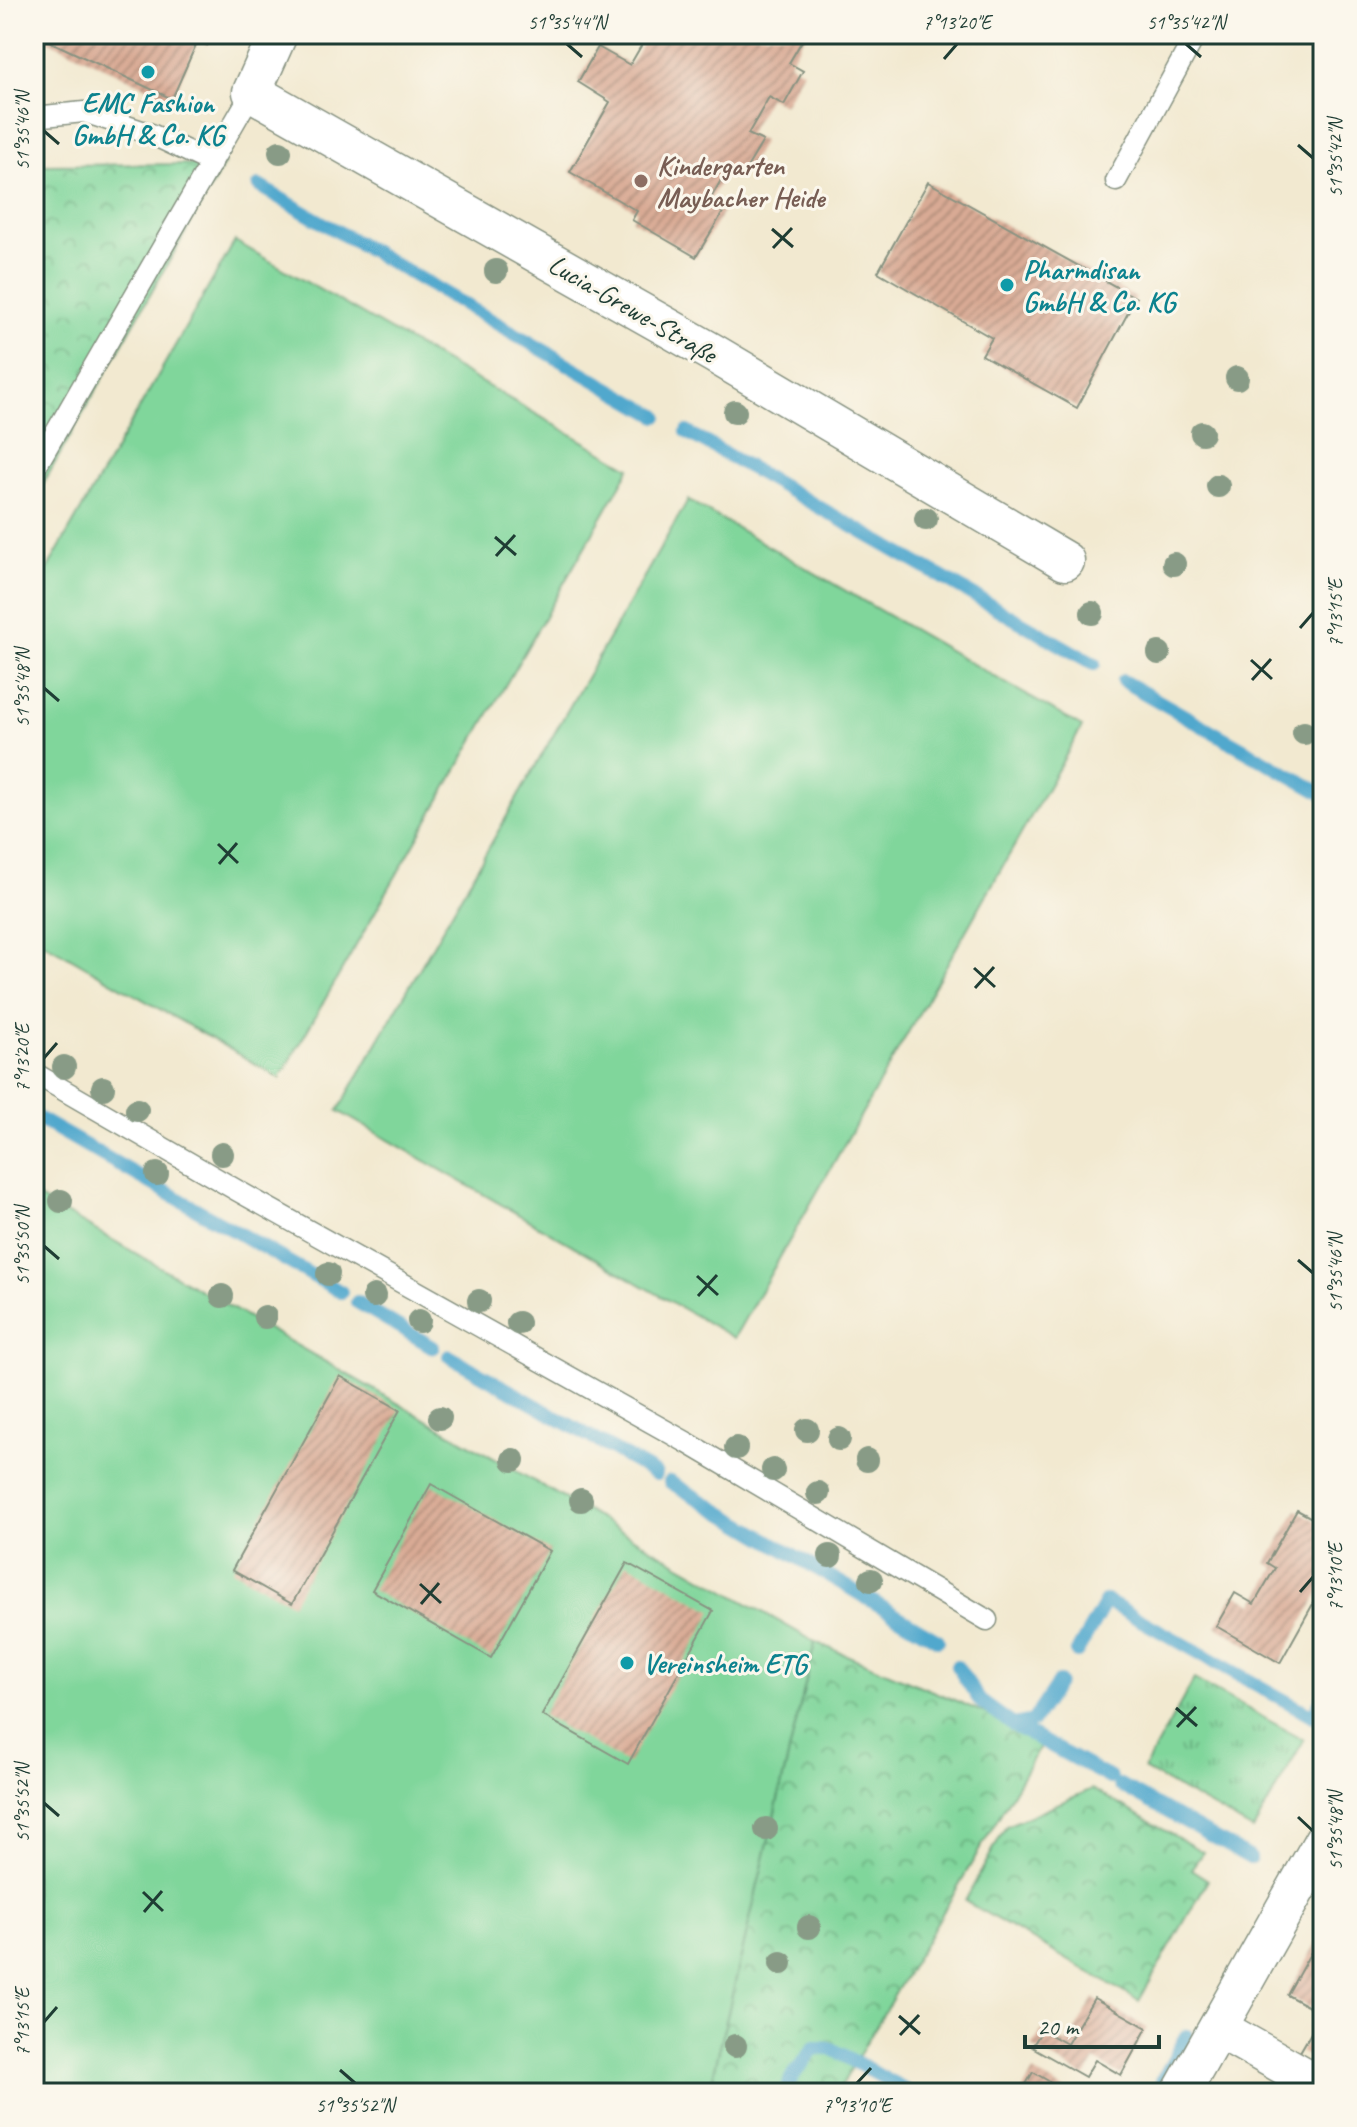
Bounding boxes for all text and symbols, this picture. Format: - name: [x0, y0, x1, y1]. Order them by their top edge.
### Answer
- text: 51°35'44"N: [528, 10, 609, 35]
- text: 7°13'20"E: [923, 10, 994, 35]
- text: 51°35'42"N: [1147, 10, 1228, 35]
- marker: EMC Fashion GmbH & Co. KG: [139, 63, 157, 81]
- place label: EMC Fashion GmbH & Co. KG: [72, 85, 227, 152]
- text: 51°35'46"N: [10, 89, 35, 170]
- text: 51°35'42"N: [1323, 116, 1348, 197]
- place label: Kindergarten Maybacher Heide: [657, 148, 827, 215]
- marker: Kindergarten Maybacher Heide: [632, 172, 650, 190]
- street label: Lucia-Grewe-Straße: [542, 246, 725, 372]
- place label: Pharmdisan GmbH & Co. KG: [1023, 252, 1178, 319]
- marker: Pharmdisan GmbH & Co. KG: [998, 276, 1016, 294]
- text: 7°13'15"E: [1323, 576, 1348, 647]
- text: 51°35'48"N: [10, 646, 35, 727]
- text: 7°13'20"E: [10, 1021, 35, 1092]
- text: 51°35'50"N: [10, 1204, 35, 1285]
- text: 51°35'46"N: [1323, 1231, 1348, 1312]
- text: 7°13'10"E: [1323, 1540, 1348, 1611]
- place label: Vereinsheim ETG: [643, 1646, 809, 1681]
- marker: Vereinsheim ETG: [618, 1654, 636, 1672]
- text: 51°35'52"N: [10, 1761, 35, 1842]
- text: 51°35'48"N: [1323, 1789, 1348, 1870]
- text: 7°13'15"E: [10, 1985, 35, 2056]
- scale bar: [1025, 1999, 1159, 2049]
- text: 20 m: [1037, 2012, 1080, 2042]
- text: 51°35'52"N: [316, 2093, 397, 2118]
- text: 7°13'10"E: [823, 2093, 894, 2118]

